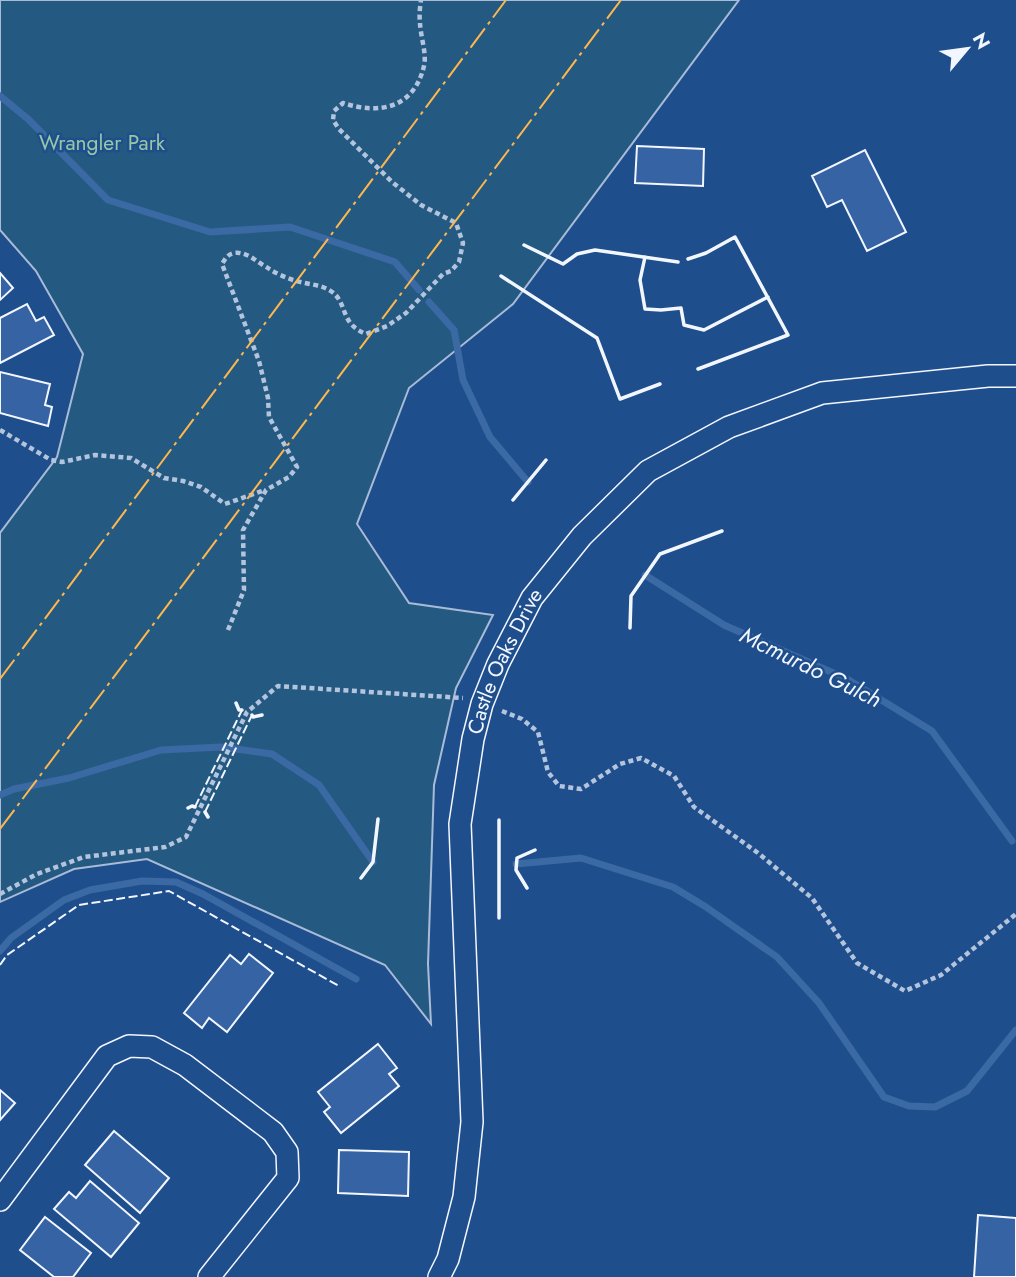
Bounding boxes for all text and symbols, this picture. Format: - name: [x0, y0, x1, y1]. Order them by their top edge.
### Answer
- north arrow: [932, 14, 1002, 84]
- text: N: [966, 28, 997, 54]
- park label: Wrangler Park: [39, 128, 166, 158]
- street label: Castle Oaks Drive: [460, 581, 550, 737]
- water label: Mcmurdo Gulch: [734, 618, 888, 716]

